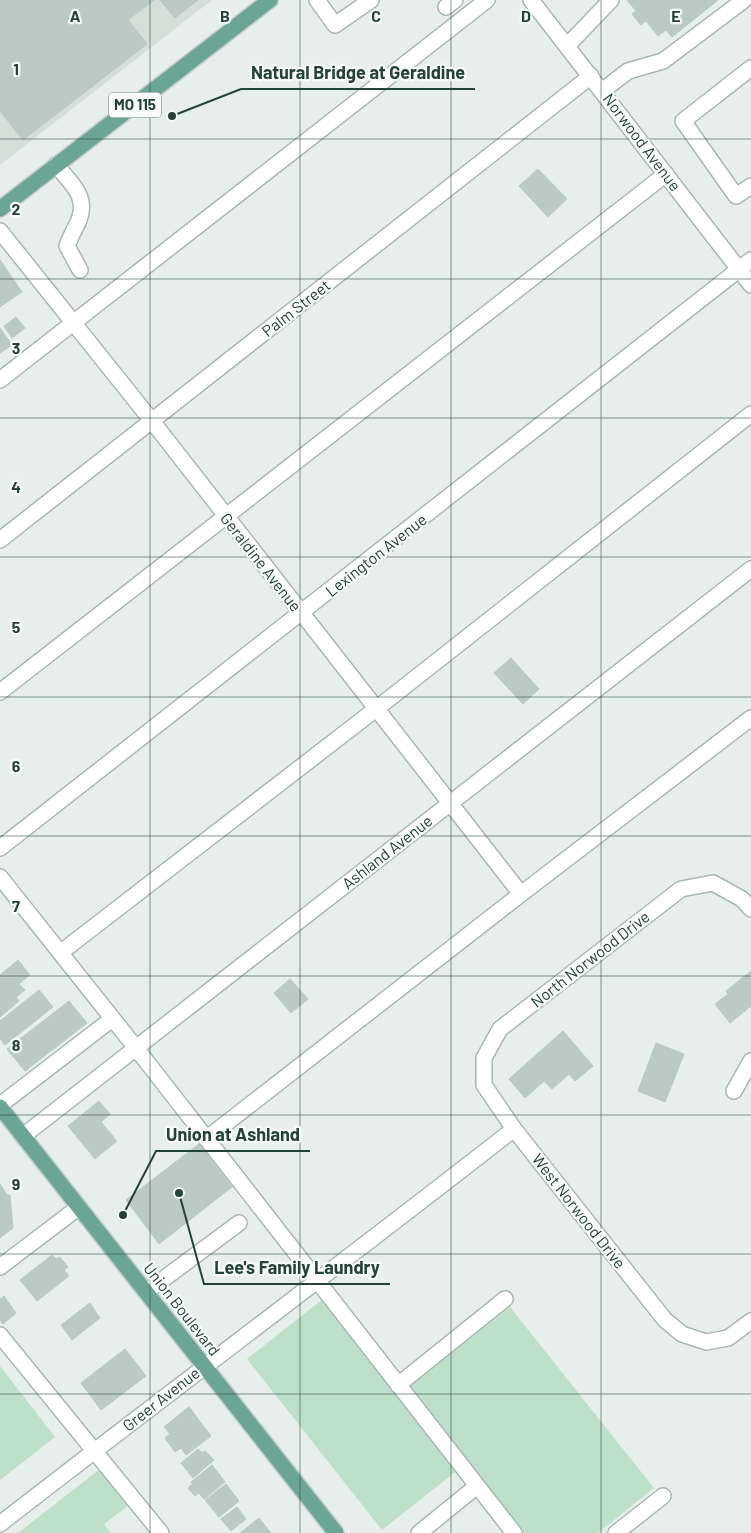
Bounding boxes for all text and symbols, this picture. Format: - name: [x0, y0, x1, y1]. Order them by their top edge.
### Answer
- text: A: [70, 6, 81, 25]
- text: B: [220, 6, 230, 25]
- text: C: [371, 6, 381, 25]
- text: D: [521, 6, 531, 25]
- text: E: [671, 6, 681, 25]
- callout: Natural Bridge at Geraldine: [241, 56, 475, 89]
- text: 1: [13, 59, 19, 78]
- text: Natural Bridge at Geraldine: [251, 61, 465, 83]
- street label: Norwood Avenue: [600, 89, 685, 194]
- road number: MO 115: [109, 92, 161, 118]
- text: 2: [12, 199, 21, 218]
- street label: Palm Street: [258, 275, 334, 340]
- text: 3: [12, 338, 20, 357]
- text: 4: [11, 477, 21, 496]
- street label: Geraldine Avenue: [217, 509, 306, 615]
- street label: Lexington Avenue: [321, 509, 430, 600]
- text: 5: [12, 617, 21, 636]
- text: 6: [12, 756, 21, 775]
- street label: Ashland Avenue: [338, 811, 436, 893]
- text: 7: [12, 896, 20, 915]
- street label: North Norwood Drive: [527, 906, 653, 1011]
- text: 8: [12, 1035, 21, 1054]
- callout: Union at Ashland: [156, 1118, 310, 1151]
- text: Union at Ashland: [166, 1123, 300, 1145]
- street label: West Norwood Drive: [529, 1150, 630, 1272]
- text: 9: [12, 1174, 20, 1193]
- callout: Lee's Family Laundry: [204, 1251, 390, 1284]
- text: Lee's Family Laundry: [214, 1256, 380, 1278]
- street label: Union Boulevard: [140, 1258, 225, 1359]
- street label: Greer Avenue: [118, 1363, 203, 1435]

